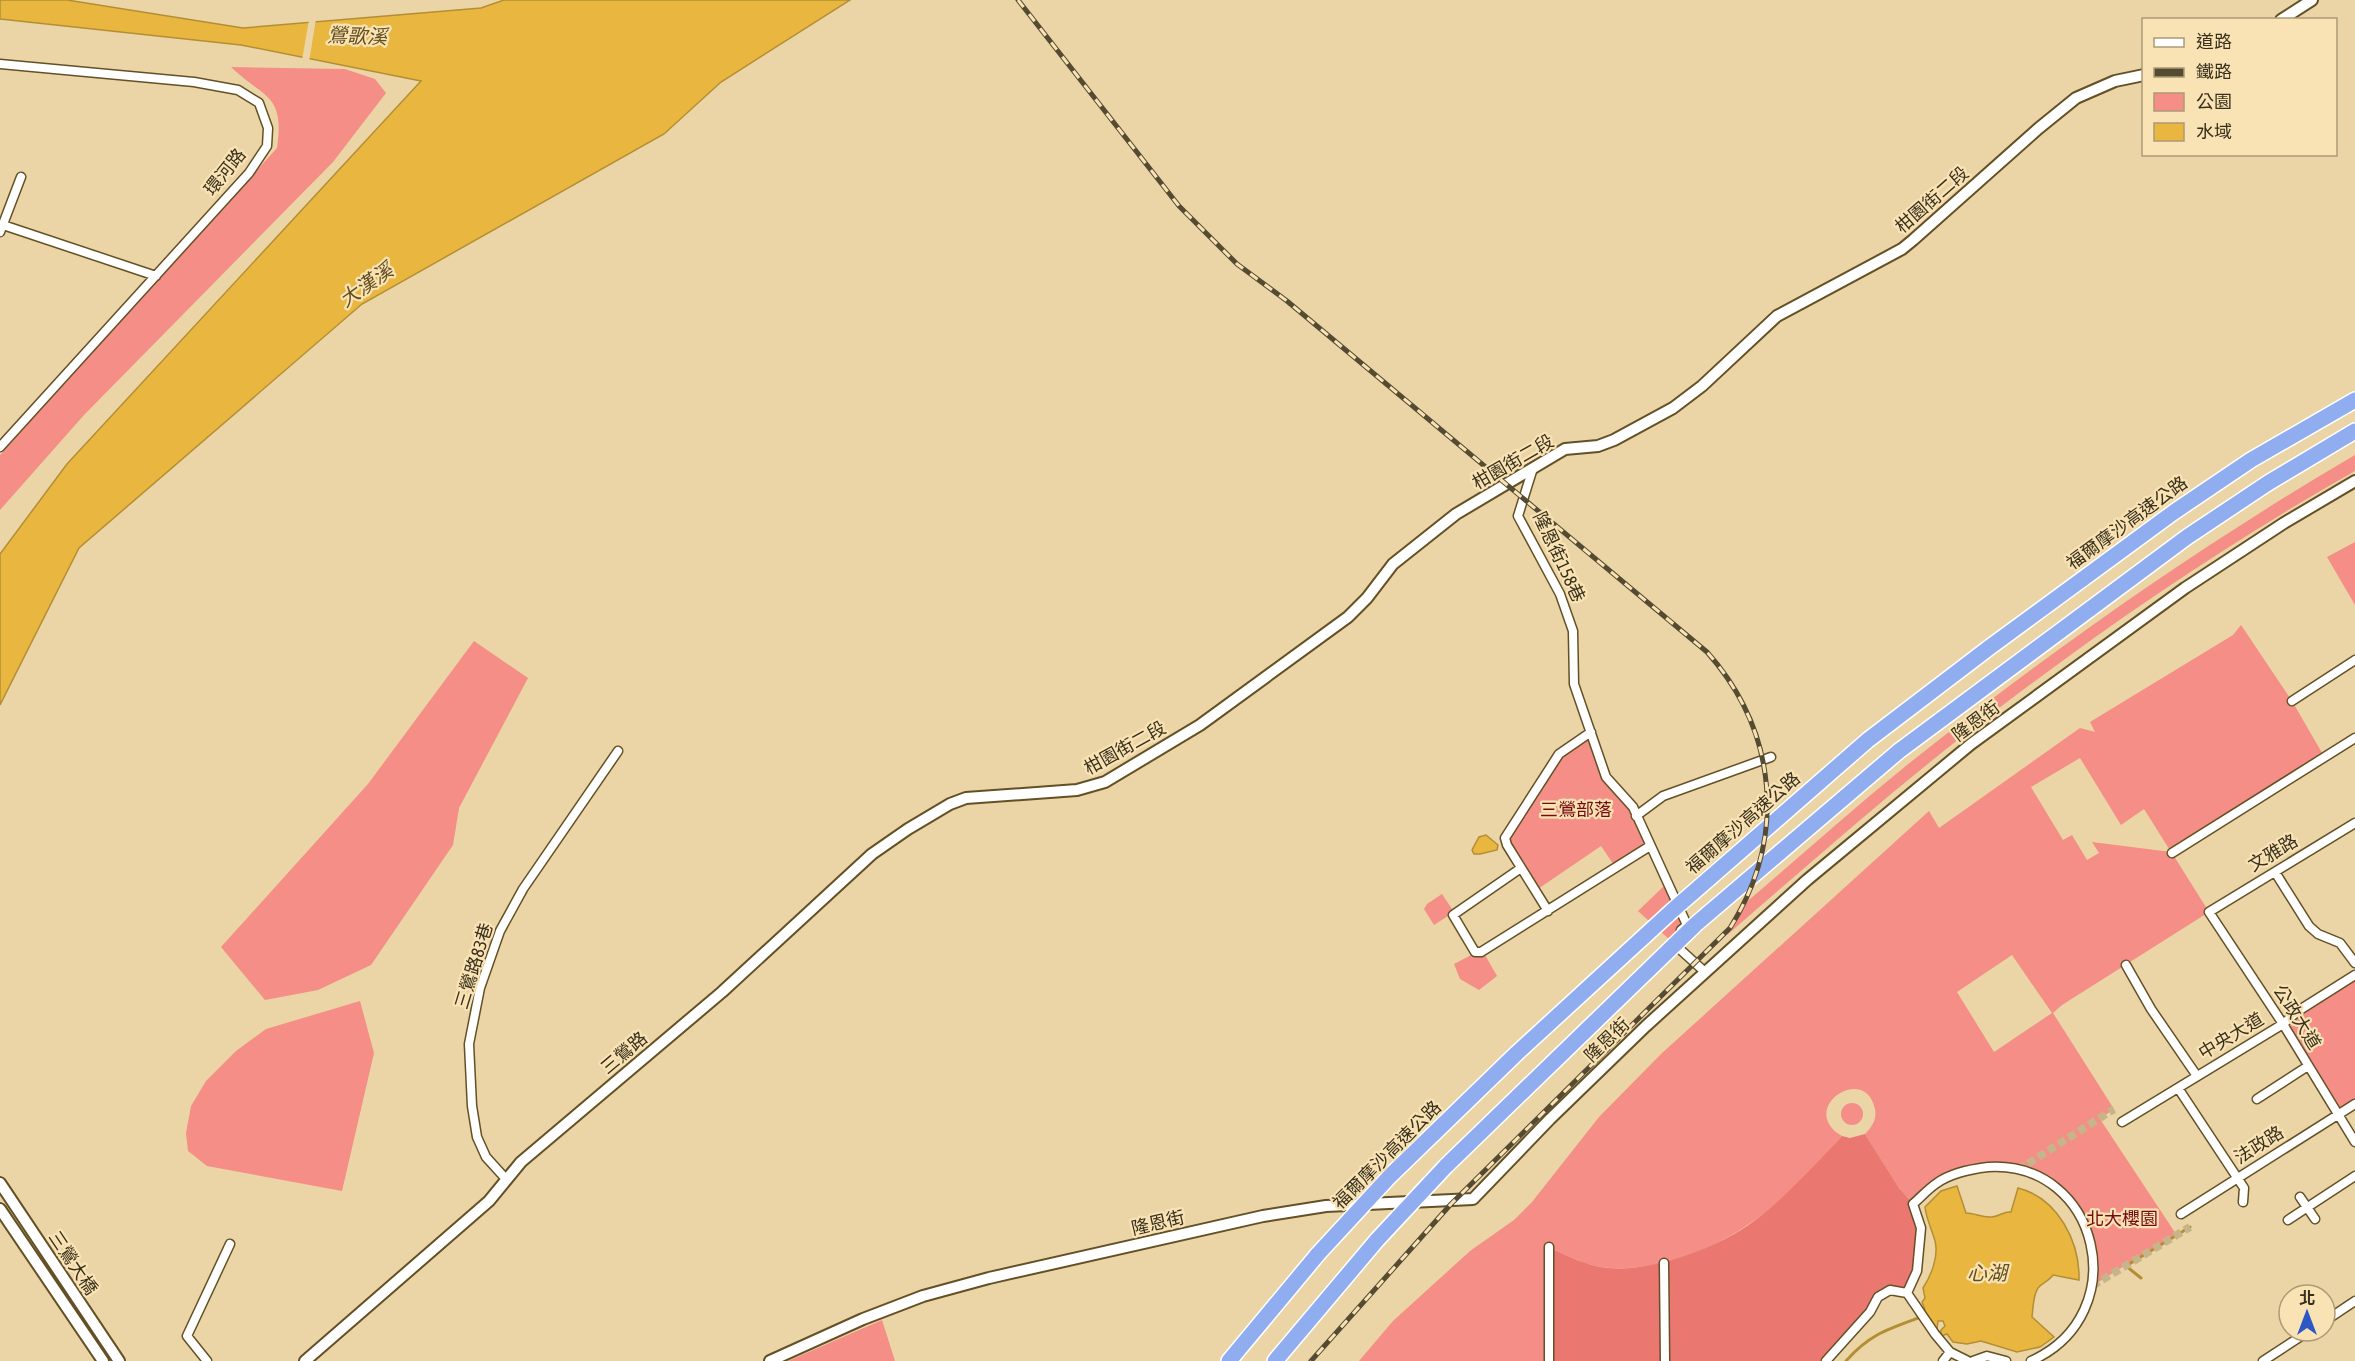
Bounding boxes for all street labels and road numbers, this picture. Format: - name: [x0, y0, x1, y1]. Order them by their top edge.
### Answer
- street label: 環河路: [199, 144, 250, 199]
- street label: 柑園街二段: [1891, 162, 1973, 237]
- street label: 柑園街二段: [1469, 430, 1557, 493]
- street label: 福爾摩沙高速公路: [2062, 472, 2191, 573]
- street label: 隆恩街158巷: [1529, 508, 1590, 605]
- street label: 隆恩街: [1948, 696, 2004, 745]
- street label: 柑園街二段: [1080, 717, 1169, 779]
- street label: 福爾摩沙高速公路: [1681, 767, 1804, 878]
- street label: 文雅路: [2244, 830, 2301, 875]
- street label: 三鶯路83巷: [450, 920, 497, 1011]
- street label: 公政大道: [2269, 981, 2325, 1053]
- street label: 中央大道: [2194, 1008, 2267, 1063]
- street label: 隆恩街: [1580, 1013, 1633, 1066]
- street label: 三鶯路: [596, 1027, 651, 1078]
- street label: 福爾摩沙高速公路: [1328, 1096, 1445, 1213]
- street label: 法政路: [2230, 1121, 2287, 1168]
- street label: 隆恩街: [1129, 1206, 1187, 1239]
- street label: 三鶯大橋: [45, 1227, 102, 1298]

